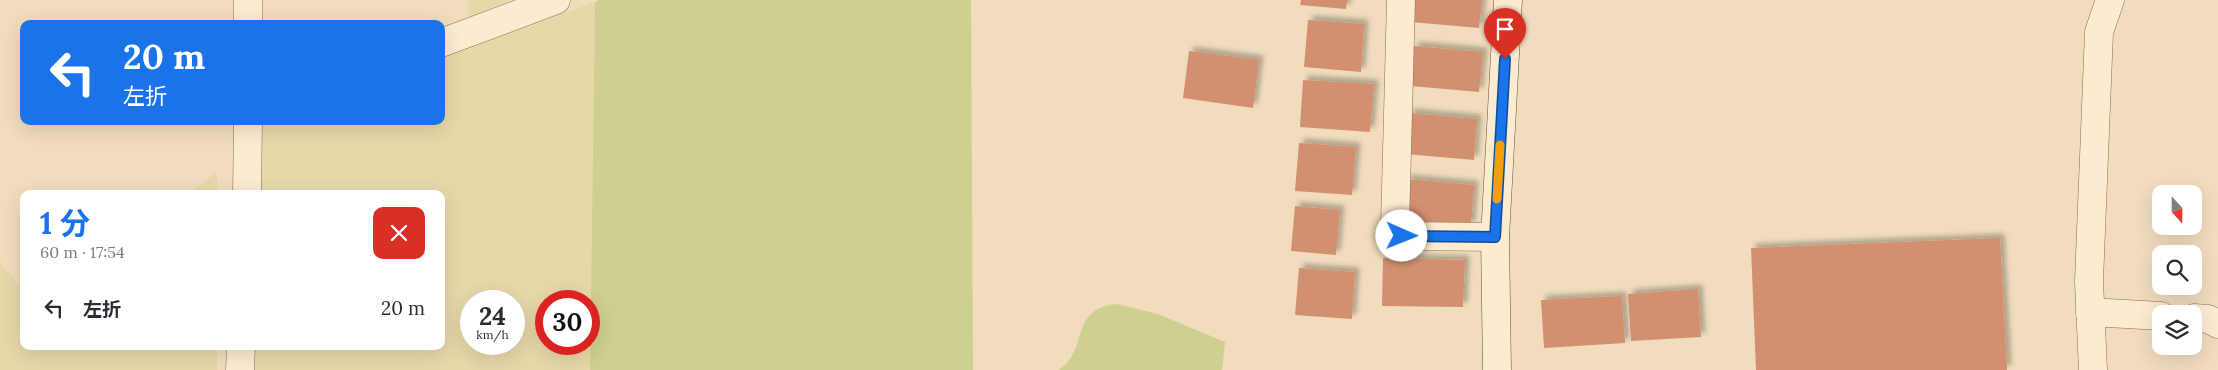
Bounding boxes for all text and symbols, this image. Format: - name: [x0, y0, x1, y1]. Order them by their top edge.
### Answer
- pin: [1484, 8, 1526, 59]
- icon: arrive: [1491, 15, 1519, 43]
- text: 20 m: [123, 34, 205, 79]
- icon: left: [40, 40, 105, 105]
- text: 左折: [123, 82, 167, 110]
- north arrow: [2152, 185, 2202, 235]
- map controls: [2152, 185, 2202, 355]
- text: 1 分: [40, 204, 90, 242]
- button: close: [373, 207, 425, 259]
- position arrow: [1375, 209, 1427, 261]
- text: 60 m · 17:54: [40, 242, 125, 262]
- button: search: [2152, 245, 2202, 295]
- speed limit sign: 30: [535, 290, 600, 355]
- icon: left: [40, 294, 68, 322]
- text: 20 m: [381, 296, 425, 320]
- text: 左折: [83, 297, 121, 321]
- text: 24: [479, 300, 506, 332]
- button: layers: [2152, 305, 2202, 355]
- text: km/h: [476, 327, 509, 342]

